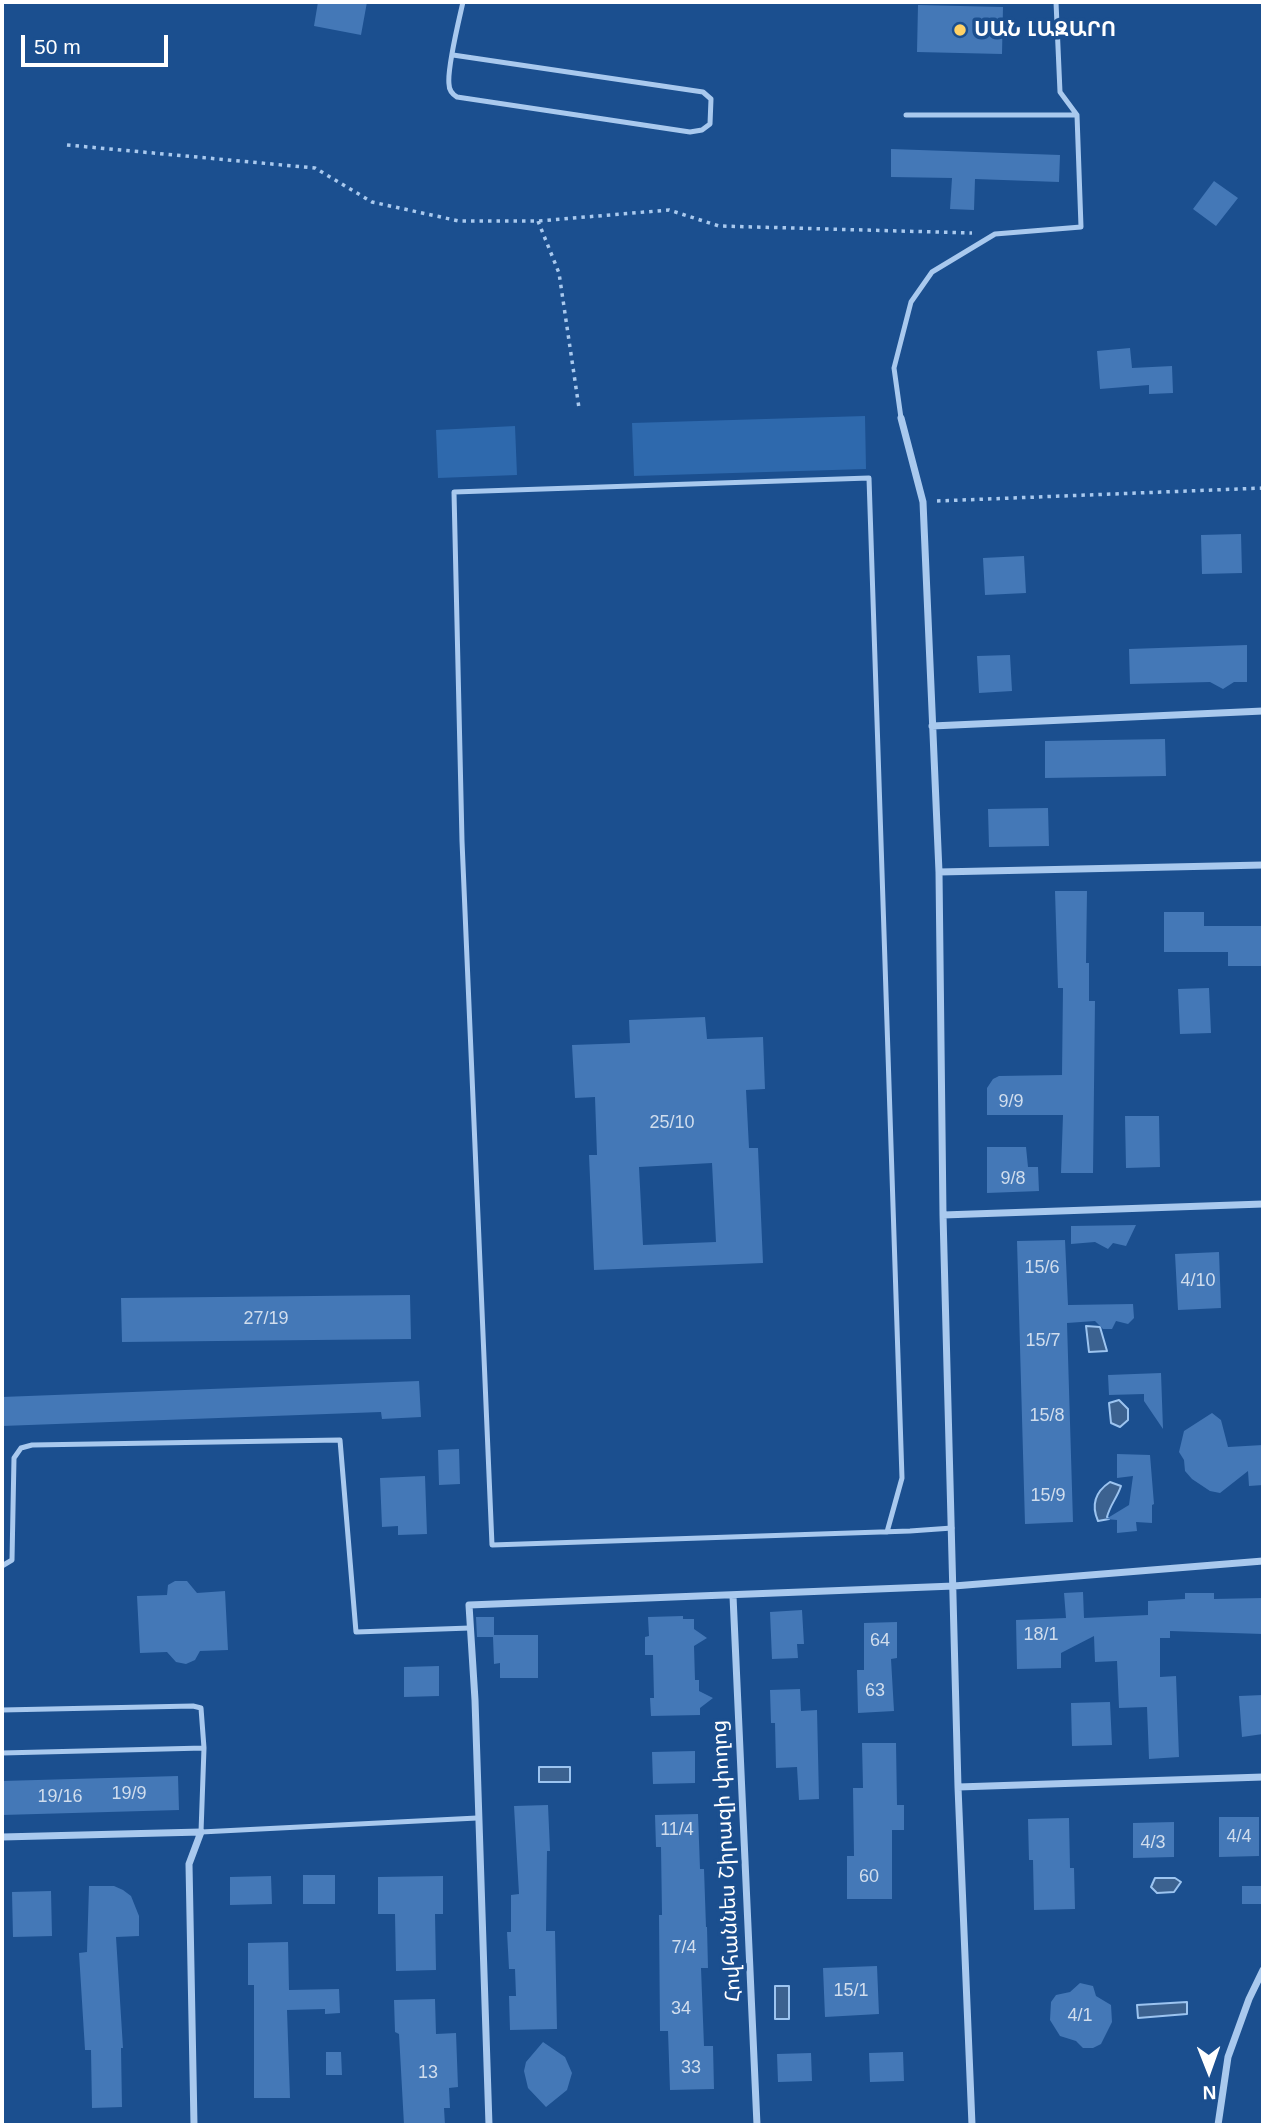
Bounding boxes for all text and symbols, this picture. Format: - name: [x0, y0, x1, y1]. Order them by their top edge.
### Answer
- place label: ՍԱՆ ԼԱԶԱՐՈ: [974, 17, 1116, 43]
- scale bar: [24, 21, 172, 65]
- marker: ՍԱՆ ԼԱԶԱՐՈ: [952, 22, 968, 38]
- text: 50 m: [34, 35, 81, 58]
- house number: 9/9: [998, 1091, 1024, 1113]
- house number: 25/10: [649, 1112, 695, 1134]
- house number: 9/8: [1000, 1168, 1026, 1190]
- house number: 15/6: [1024, 1257, 1060, 1279]
- house number: 4/10: [1180, 1270, 1216, 1292]
- house number: 27/19: [243, 1308, 289, 1330]
- house number: 15/7: [1025, 1330, 1061, 1352]
- house number: 15/8: [1029, 1405, 1065, 1427]
- house number: 15/9: [1030, 1485, 1066, 1507]
- house number: 18/1: [1023, 1624, 1059, 1646]
- house number: 64: [870, 1630, 890, 1652]
- house number: 63: [865, 1680, 885, 1702]
- street label: Հովհաննես Շիրազի փողոց: [707, 1719, 747, 2003]
- house number: 19/9: [111, 1783, 147, 1805]
- house number: 19/16: [37, 1786, 83, 1808]
- house number: 11/4: [660, 1819, 694, 1841]
- house number: 4/4: [1226, 1826, 1252, 1848]
- house number: 4/3: [1140, 1832, 1166, 1854]
- house number: 60: [859, 1866, 879, 1888]
- house number: 7/4: [671, 1937, 697, 1959]
- house number: 15/1: [833, 1980, 869, 2002]
- house number: 34: [671, 1998, 691, 2020]
- house number: 4/1: [1067, 2005, 1093, 2027]
- north arrow: [1174, 2036, 1244, 2106]
- house number: 33: [681, 2057, 701, 2079]
- house number: 13: [418, 2062, 438, 2084]
- text: N: [1202, 2082, 1216, 2103]

